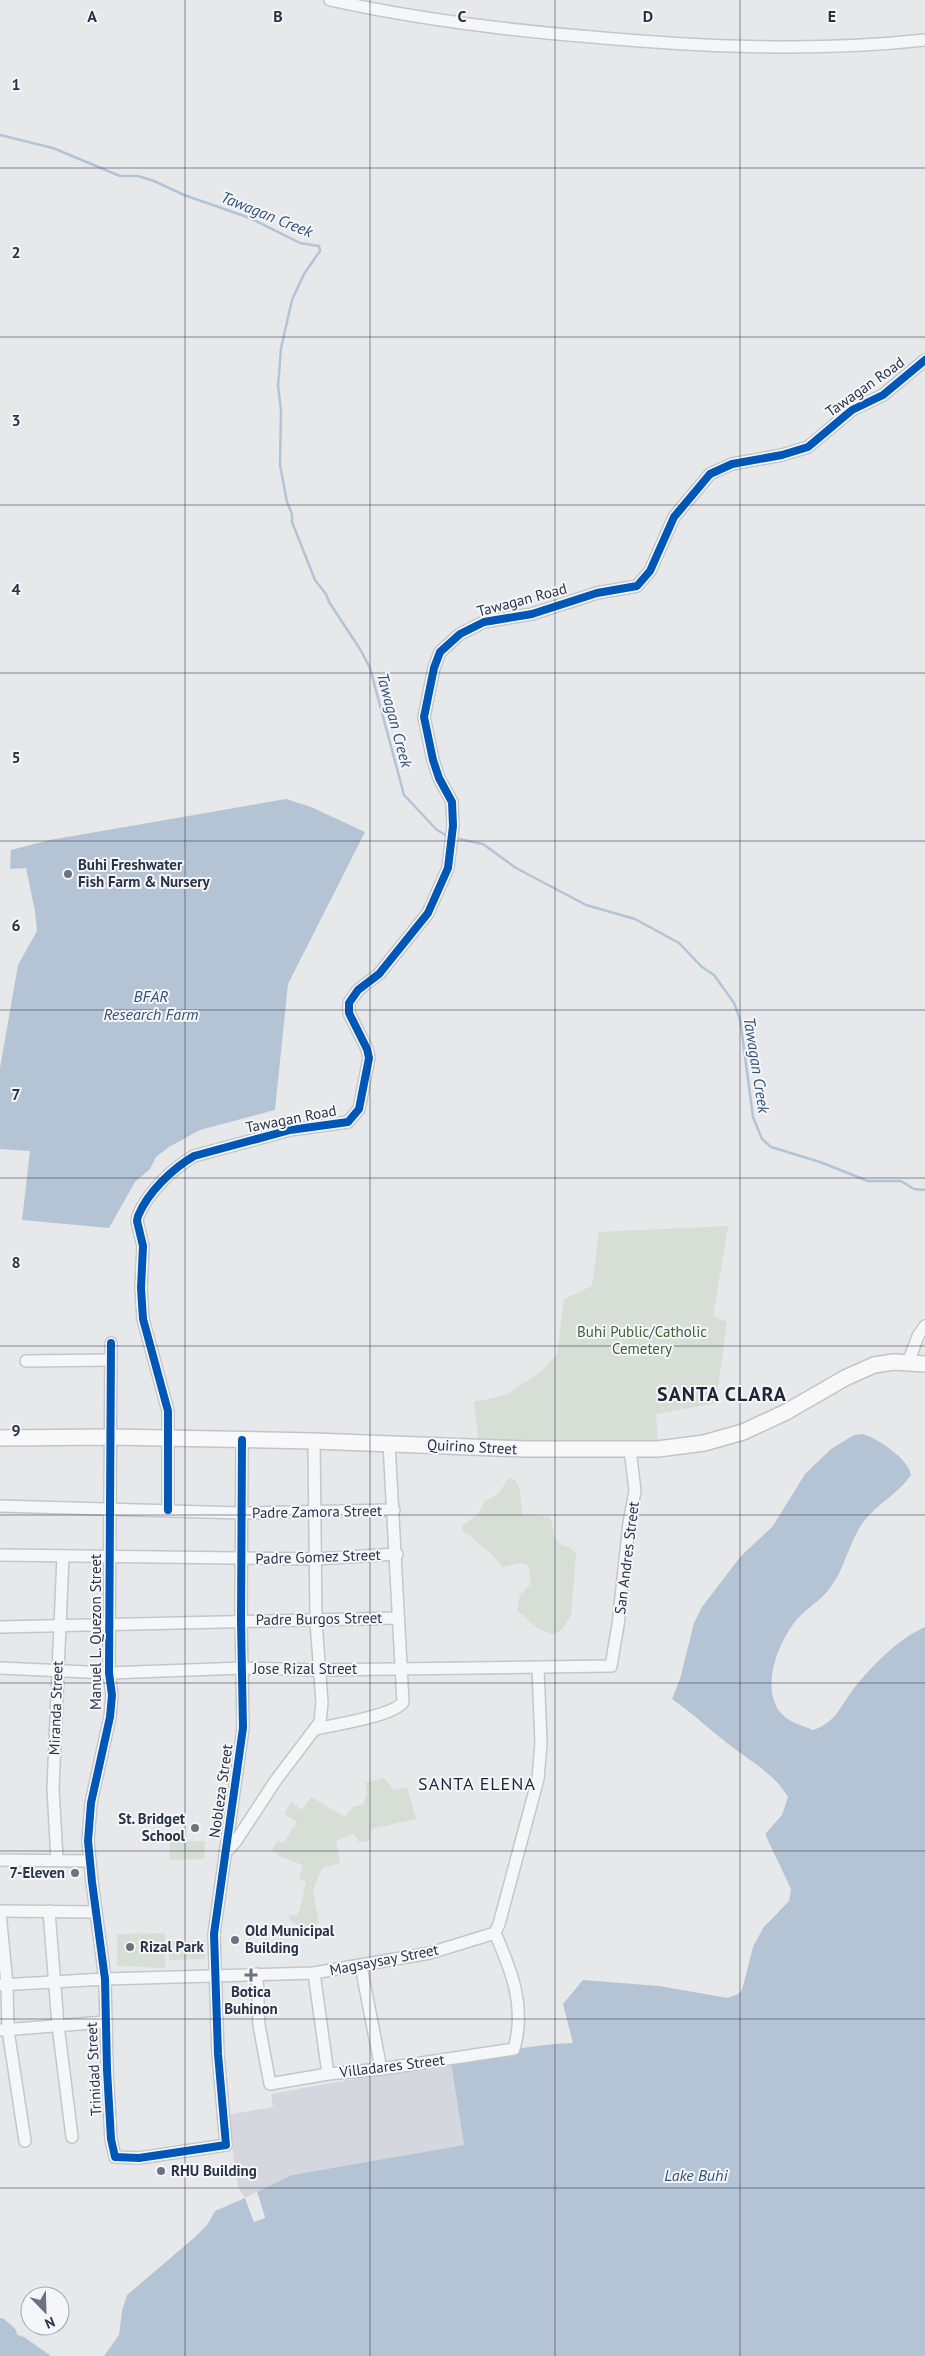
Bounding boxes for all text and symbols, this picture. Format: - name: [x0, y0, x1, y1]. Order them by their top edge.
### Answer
- text: A: [87, 6, 97, 26]
- text: B: [273, 6, 283, 26]
- text: C: [458, 6, 467, 26]
- text: D: [643, 6, 653, 26]
- text: E: [828, 6, 836, 26]
- text: 1: [11, 74, 21, 94]
- water label: Tawagan Creek: [218, 187, 317, 242]
- text: 2: [11, 242, 21, 262]
- street label: Tawagan Road: [822, 352, 908, 421]
- text: 3: [11, 410, 21, 430]
- street label: Tawagan Road: [475, 578, 569, 621]
- text: 4: [11, 579, 21, 599]
- water label: Tawagan Creek: [373, 670, 417, 770]
- text: 5: [11, 747, 21, 767]
- place label: Buhi Freshwater Fish Farm & Nursery: [78, 855, 211, 891]
- marker: Buhi Freshwater Fish Farm & Nursery: [62, 868, 74, 880]
- text: 6: [11, 915, 21, 935]
- water label: BFAR Research Farm: [103, 986, 199, 1024]
- water label: Tawagan Creek: [740, 1015, 775, 1115]
- text: 7: [11, 1084, 21, 1104]
- street label: Tawagan Road: [244, 1100, 338, 1137]
- text: 8: [11, 1252, 21, 1272]
- park label: Buhi Public/Catholic Cemetery: [577, 1322, 707, 1358]
- district label: SANTA CLARA: [657, 1381, 787, 1407]
- text: 9: [11, 1420, 21, 1440]
- street label: Quirino Street: [427, 1435, 517, 1458]
- street label: San Andres Street: [610, 1500, 643, 1615]
- street label: Padre Zamora Street: [252, 1501, 382, 1522]
- street label: Padre Gomez Street: [255, 1545, 381, 1568]
- street label: Manuel L. Quezon Street: [86, 1554, 105, 1710]
- street label: Padre Burgos Street: [255, 1608, 383, 1629]
- street label: Jose Rizal Street: [252, 1659, 357, 1678]
- street label: Miranda Street: [44, 1660, 67, 1756]
- street label: Nobleza Street: [205, 1743, 236, 1839]
- district label: SANTA ELENA: [418, 1772, 536, 1795]
- place label: St. Bridget School: [118, 1809, 186, 1845]
- marker: St. Bridget School: [189, 1822, 201, 1834]
- place label: 7-Eleven: [10, 1863, 65, 1882]
- marker: 7-Eleven: [69, 1867, 81, 1879]
- place label: Old Municipal Building: [245, 1921, 335, 1957]
- marker: Old Municipal Building: [229, 1934, 241, 1946]
- place label: Rizal Park: [140, 1937, 204, 1956]
- street label: Magsaysay Street: [328, 1940, 440, 1979]
- marker: Rizal Park: [124, 1941, 136, 1953]
- marker: Botica Buhinon: [245, 1969, 257, 1981]
- place label: Botica Buhinon: [224, 1982, 278, 2018]
- street label: Trinidad Street: [82, 2022, 105, 2116]
- street label: Villadares Street: [337, 2050, 446, 2081]
- place label: RHU Building: [171, 2161, 257, 2180]
- marker: RHU Building: [155, 2165, 167, 2177]
- water label: Lake Buhi: [664, 2165, 728, 2185]
- north arrow: [20, 2286, 70, 2336]
- text: N: [42, 2313, 58, 2333]

